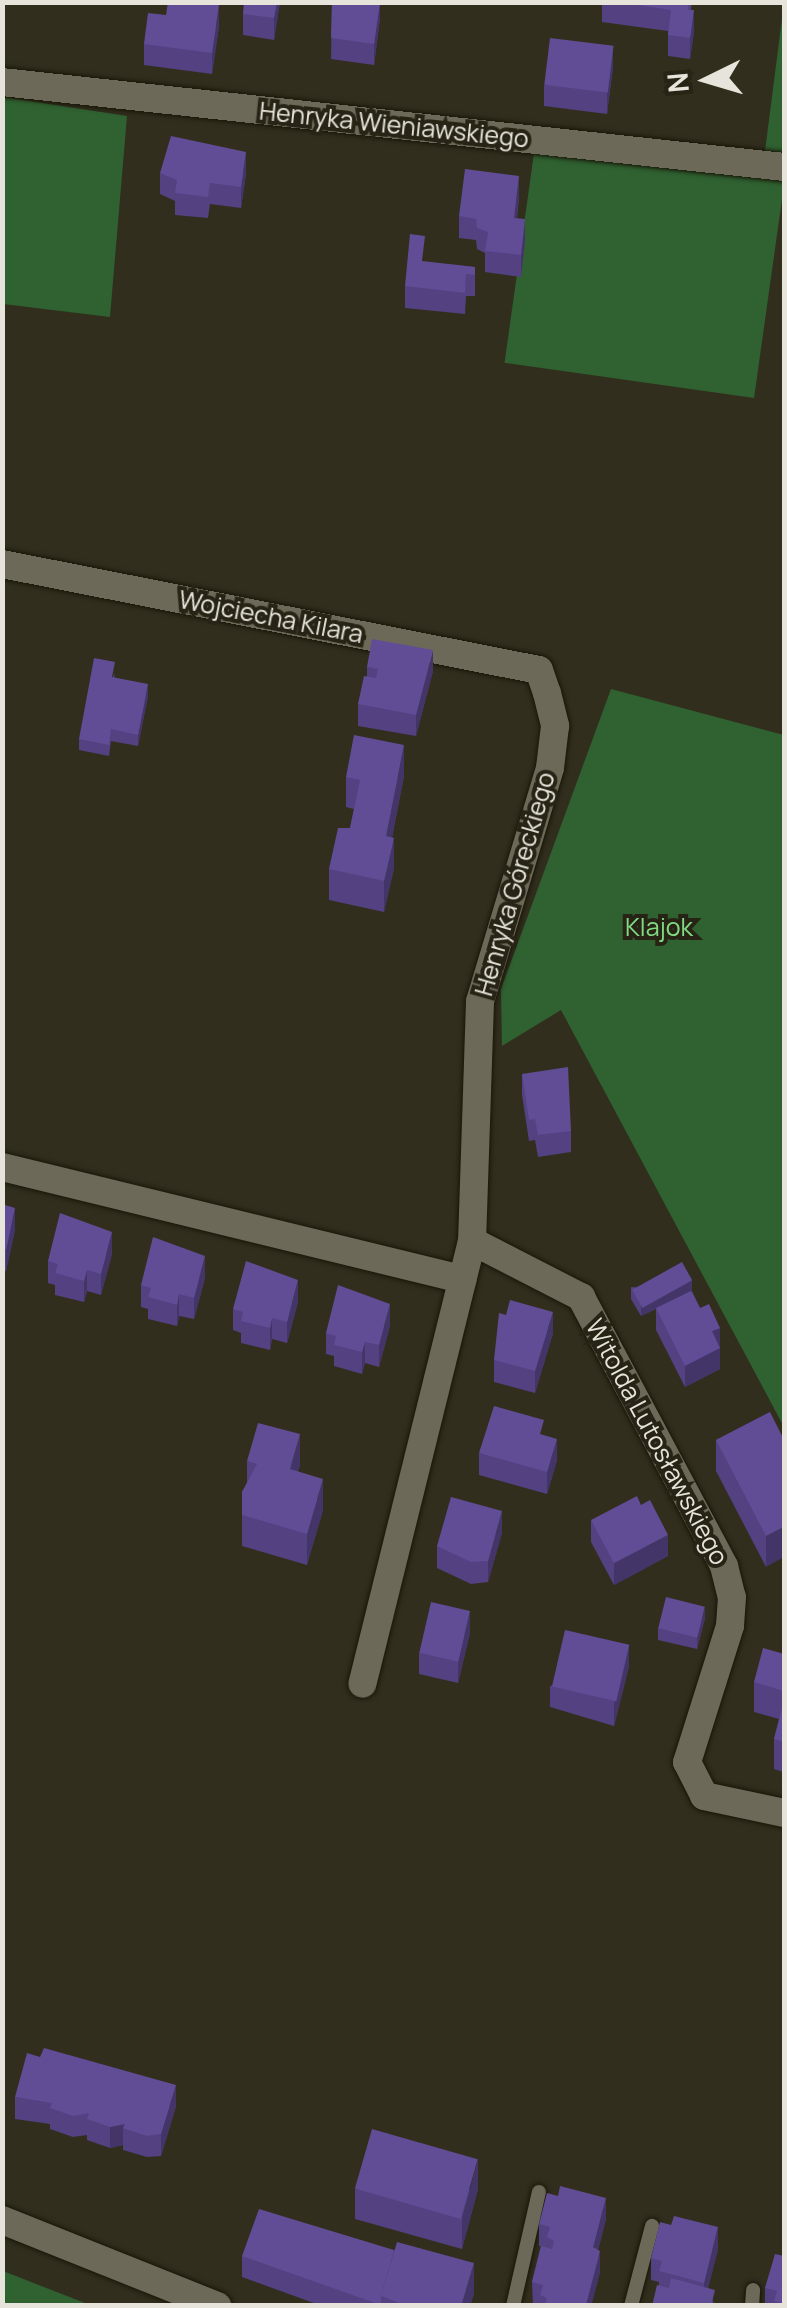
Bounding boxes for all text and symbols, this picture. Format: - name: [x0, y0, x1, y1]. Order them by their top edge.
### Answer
- north arrow: [657, 30, 757, 130]
- text: N: [657, 71, 697, 94]
- street label: Henryka Wieniawskiego: [258, 96, 530, 154]
- street label: Wojciecha Kilara: [176, 584, 366, 650]
- street label: Henryka Góreckiego: [469, 769, 561, 999]
- park label: Klajok: [625, 912, 693, 942]
- street label: Witolda Lutosławskiego: [579, 1314, 735, 1570]

